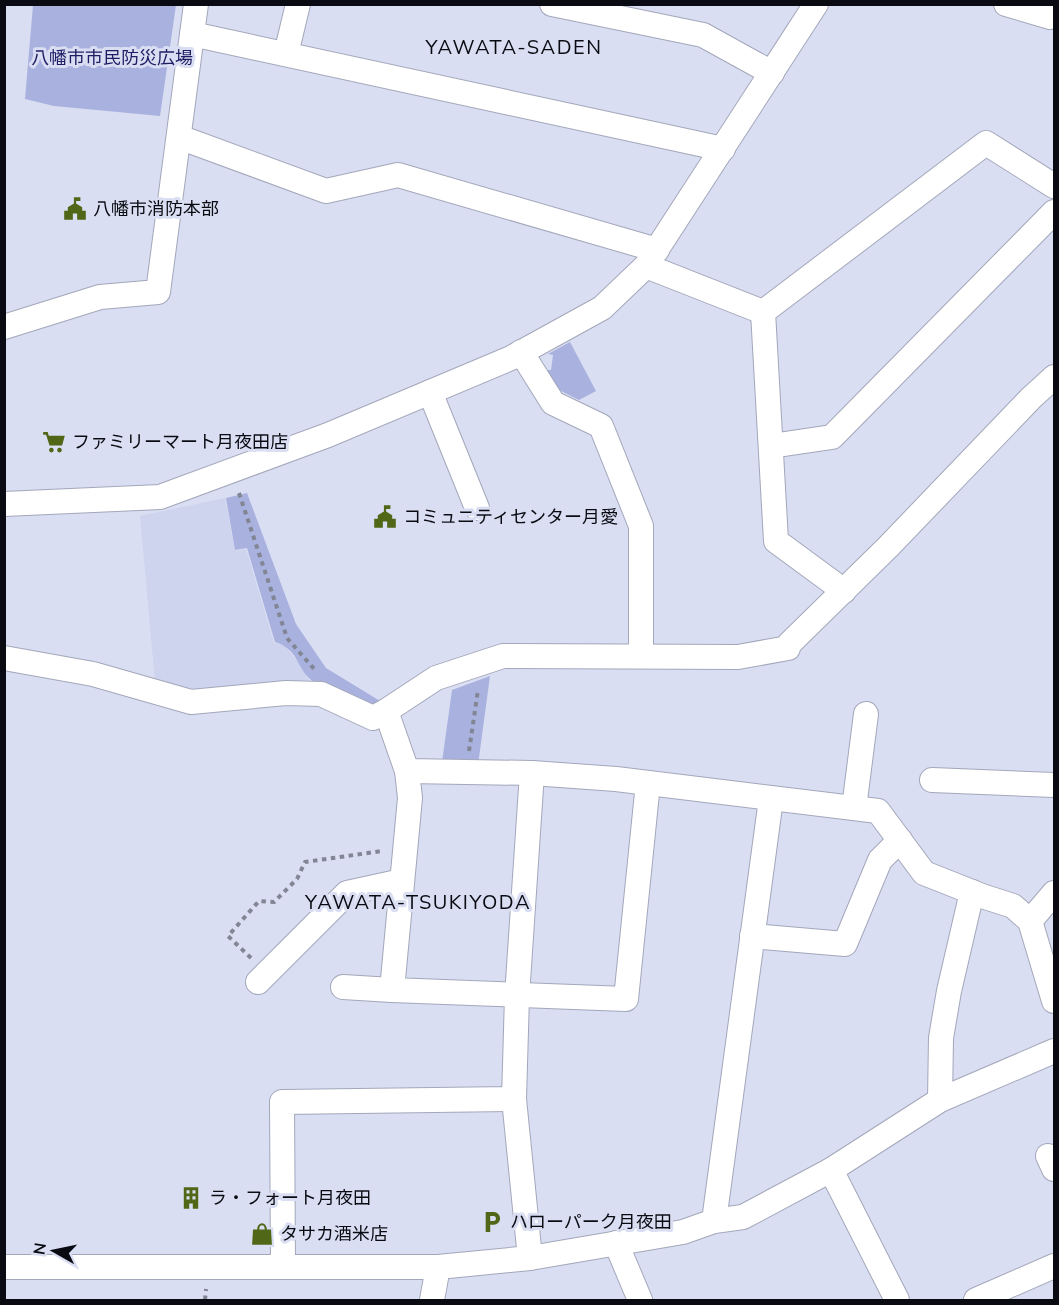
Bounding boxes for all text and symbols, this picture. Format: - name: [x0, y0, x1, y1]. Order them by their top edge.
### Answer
- district label: YAWATA-SADEN: [424, 34, 603, 61]
- park label: 八幡市市民防災広場: [31, 46, 193, 70]
- public building icon: 八幡市消防本部: [62, 196, 88, 222]
- place label: 八幡市消防本部: [93, 197, 219, 221]
- supermarket icon: ファミリーマート月夜田店: [41, 429, 67, 455]
- place label: ファミリーマート月夜田店: [72, 430, 288, 454]
- public building icon: コミュニティセンター月愛: [372, 504, 398, 530]
- place label: コミュニティセンター月愛: [403, 505, 618, 529]
- district label: YAWATA-TSUKIYODA: [304, 889, 531, 916]
- building icon: ラ・フォート月夜田: [178, 1185, 204, 1211]
- place label: ラ・フォート月夜田: [209, 1186, 371, 1210]
- parking icon: ハローパーク月夜田: [479, 1209, 505, 1235]
- place label: ハローパーク月夜田: [510, 1210, 672, 1234]
- north arrow: [24, 1221, 84, 1281]
- shop icon: タサカ酒米店: [249, 1221, 275, 1247]
- place label: タサカ酒米店: [280, 1222, 388, 1246]
- text: N: [28, 1241, 52, 1256]

